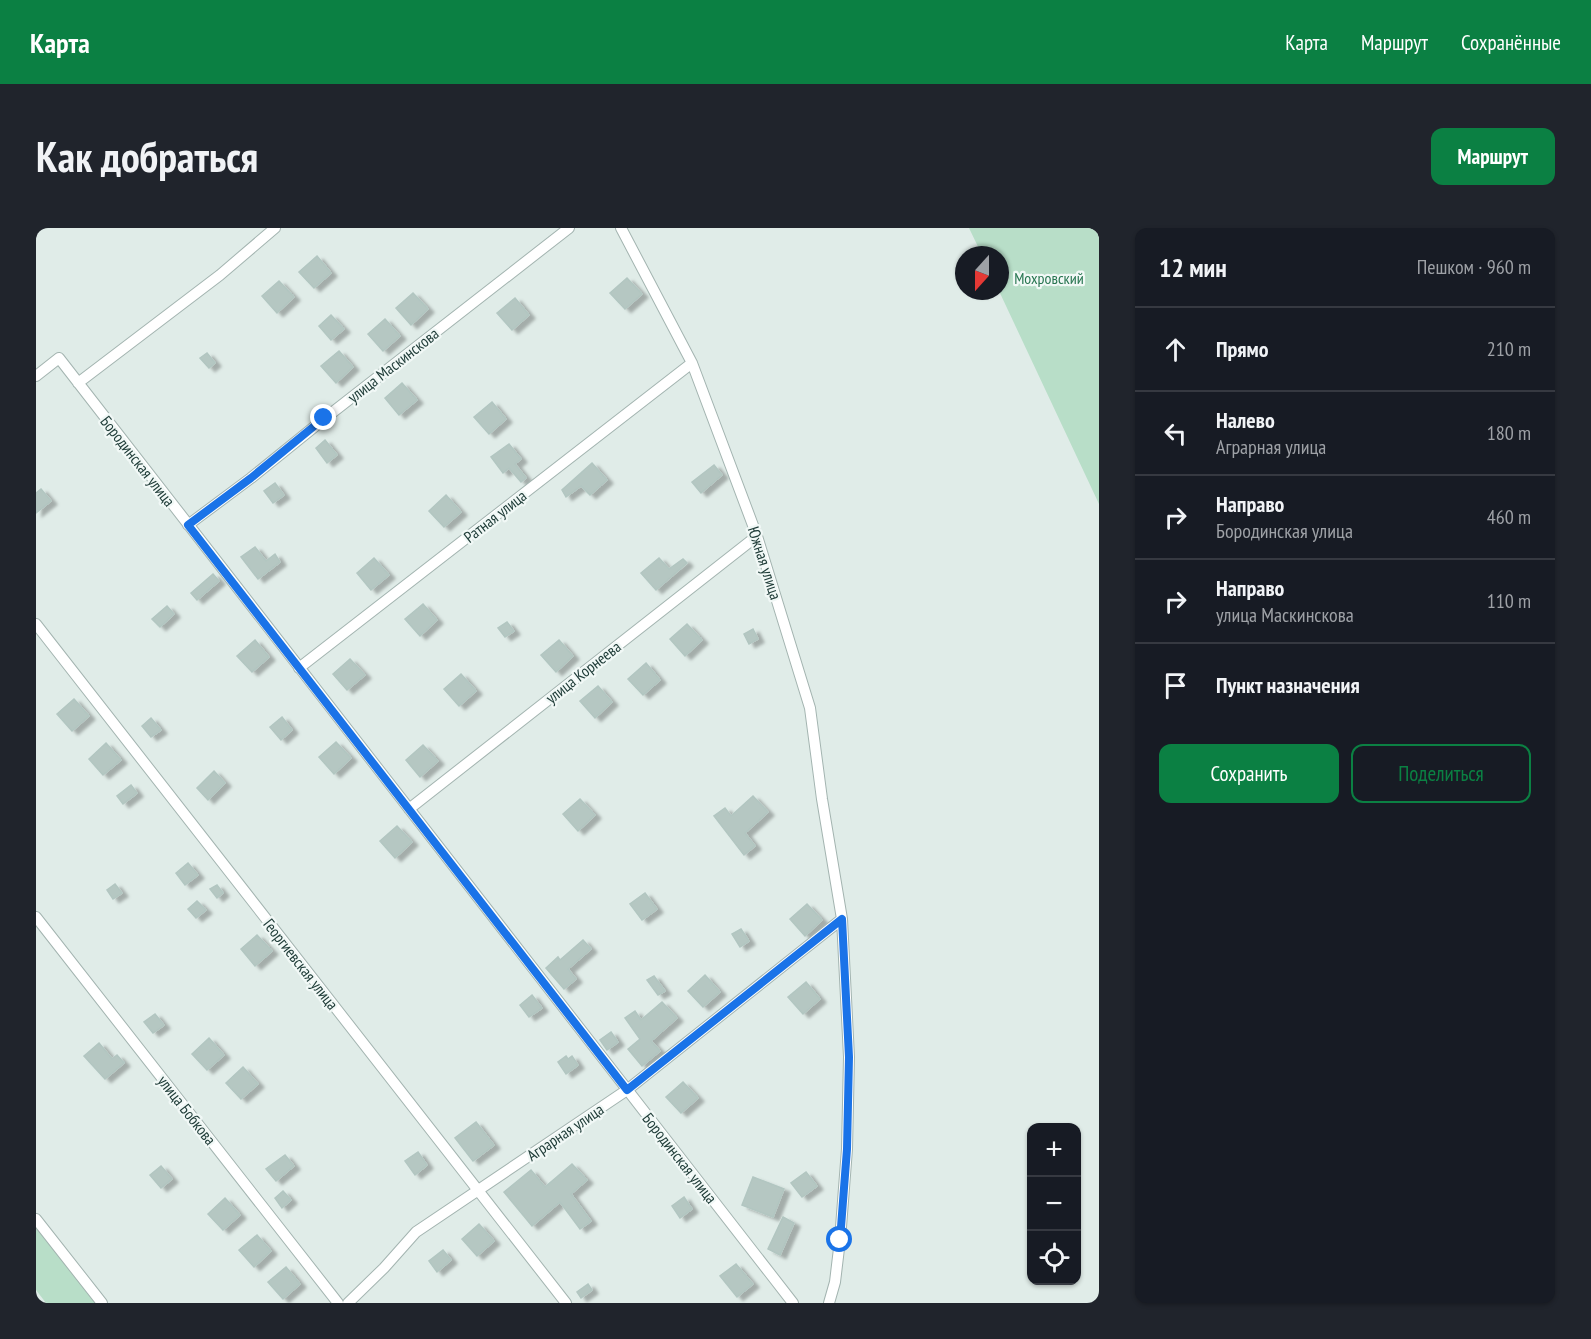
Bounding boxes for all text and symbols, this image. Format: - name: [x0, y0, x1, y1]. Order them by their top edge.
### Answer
- text: Карта: [30, 24, 90, 61]
- text: Карта: [1285, 29, 1328, 56]
- text: Маршрут: [1361, 29, 1428, 56]
- text: Сохранённые: [1461, 29, 1561, 56]
- button: Маршрут: [1431, 128, 1555, 185]
- text: Как добраться: [36, 129, 258, 184]
- north arrow: [955, 246, 1009, 300]
- text: 12 мин: [1159, 251, 1227, 284]
- text: Пешком · 960 m: [1417, 254, 1531, 280]
- park label: Мохровский: [1014, 268, 1084, 288]
- street label: улица Маскинскова: [343, 323, 443, 407]
- icon: ahead: [1159, 333, 1192, 366]
- text: Прямо: [1216, 335, 1269, 363]
- text: 210 m: [1487, 336, 1531, 362]
- route end: [310, 404, 336, 430]
- text: Налево: [1216, 406, 1275, 434]
- street label: Бородинская улица: [96, 412, 180, 510]
- icon: left: [1159, 417, 1192, 450]
- text: 180 m: [1487, 420, 1531, 446]
- text: Аграрная улица: [1216, 434, 1326, 460]
- street label: Ратная улица: [460, 485, 530, 547]
- text: Направо: [1216, 490, 1284, 518]
- icon: right: [1159, 501, 1192, 534]
- text: 460 m: [1487, 504, 1531, 530]
- text: Бородинская улица: [1216, 518, 1353, 544]
- street label: Южная улица: [744, 524, 786, 602]
- text: Направо: [1216, 574, 1284, 602]
- icon: right: [1159, 585, 1192, 618]
- text: 110 m: [1487, 588, 1531, 614]
- text: улица Маскинскова: [1216, 602, 1354, 628]
- street label: улица Корнеева: [541, 636, 625, 708]
- icon: arrive: [1159, 669, 1192, 702]
- text: Пункт назначения: [1216, 671, 1360, 699]
- button: Сохранить: [1159, 744, 1339, 803]
- button: Поделиться: [1351, 744, 1531, 803]
- street label: Георгиевская улица: [259, 914, 343, 1014]
- street label: улица Бобкова: [154, 1071, 220, 1149]
- street label: Аграрная улица: [523, 1099, 607, 1165]
- street label: Бородинская улица: [638, 1109, 722, 1207]
- map controls: [1027, 1123, 1081, 1285]
- button: +: [1027, 1123, 1081, 1177]
- button: −: [1027, 1177, 1081, 1231]
- route start: [826, 1226, 852, 1252]
- button: locate: [1027, 1231, 1081, 1285]

